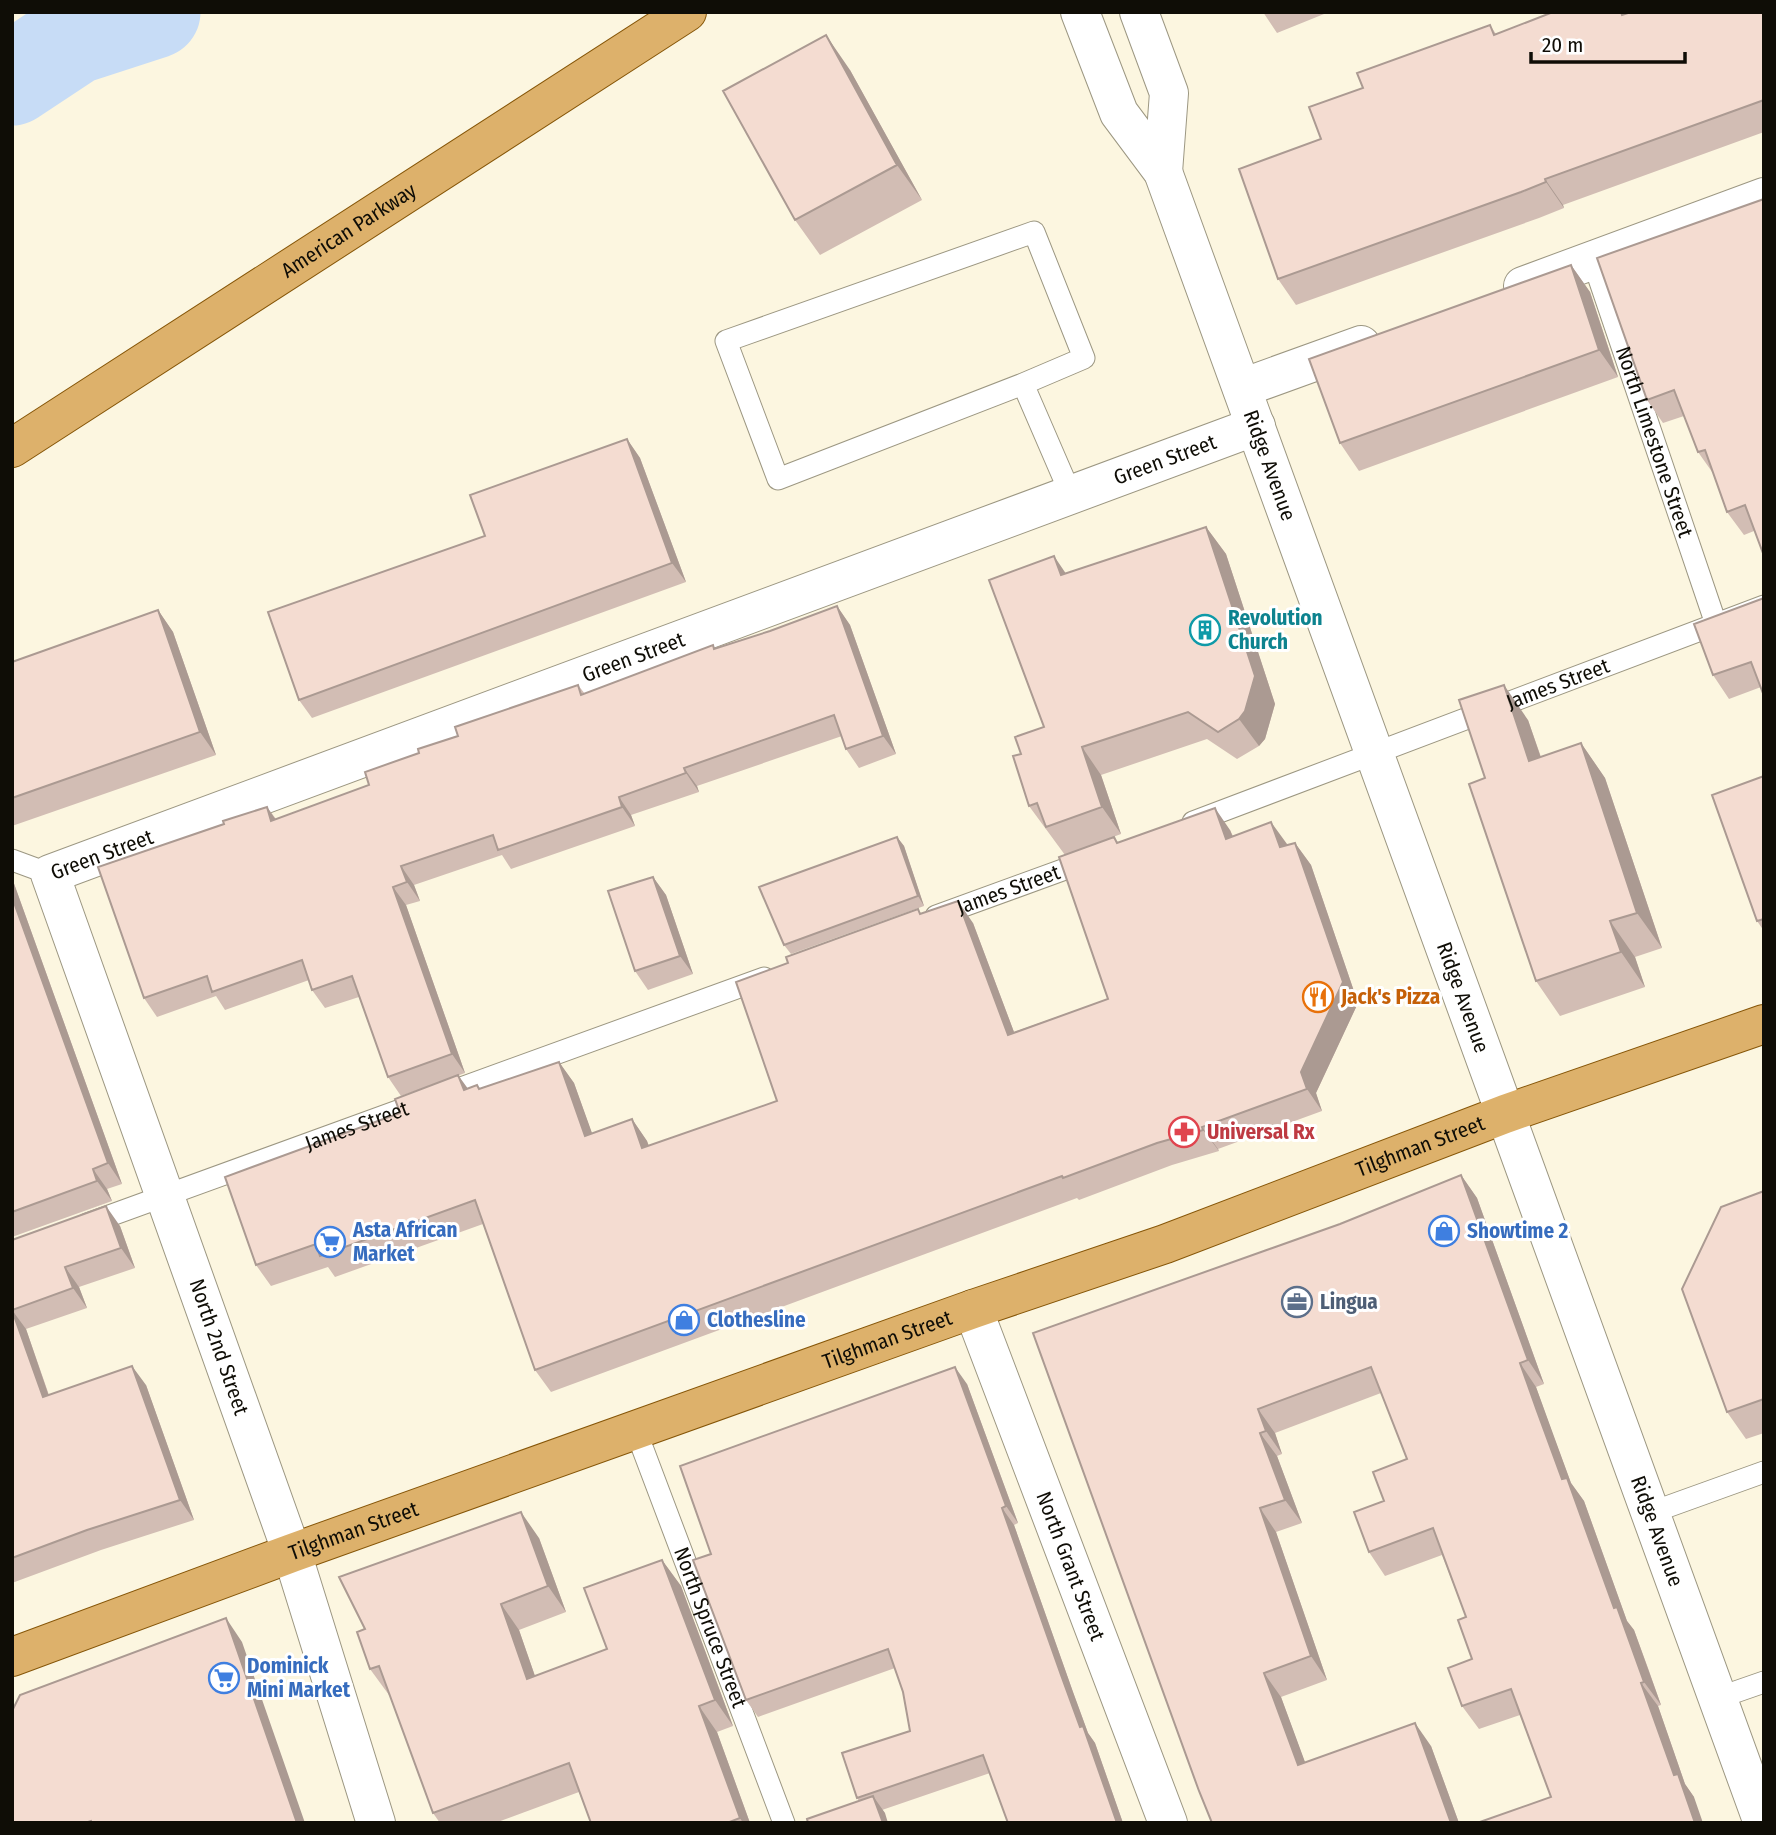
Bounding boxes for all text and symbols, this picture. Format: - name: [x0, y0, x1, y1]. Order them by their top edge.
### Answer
- scale bar: [1531, 21, 1685, 65]
- text: 20 m: [1542, 32, 1583, 58]
- street label: American Parkway: [276, 177, 422, 284]
- street label: North Limestone Street: [1610, 343, 1699, 541]
- street label: Ridge Avenue: [1238, 406, 1302, 524]
- street label: Green Street: [1110, 429, 1220, 491]
- place label: Revolution Church: [1228, 605, 1323, 655]
- building icon: Revolution Church: [1188, 613, 1222, 647]
- street label: Green Street: [579, 626, 688, 688]
- street label: James Street: [1503, 653, 1613, 715]
- street label: Green Street: [47, 824, 157, 886]
- street label: James Street: [953, 859, 1064, 920]
- street label: Ridge Avenue: [1431, 938, 1495, 1056]
- restaurant icon: Jack's Pizza: [1301, 980, 1335, 1014]
- place label: Jack's Pizza: [1340, 984, 1440, 1010]
- street label: James Street: [301, 1095, 412, 1157]
- street label: Tilghman Street: [1352, 1110, 1488, 1183]
- pharmacy icon: Universal Rx: [1167, 1115, 1201, 1149]
- place label: Universal Rx: [1207, 1119, 1316, 1145]
- shop icon: Showtime 2: [1427, 1214, 1461, 1248]
- place label: Asta African Market: [352, 1217, 457, 1267]
- place label: Showtime 2: [1467, 1218, 1568, 1244]
- supermarket icon: Asta African Market: [313, 1225, 347, 1259]
- street label: North 2nd Street: [184, 1276, 254, 1419]
- office icon: Lingua: [1280, 1285, 1314, 1319]
- place label: Lingua: [1320, 1289, 1378, 1315]
- shop icon: Clothesline: [667, 1303, 701, 1337]
- street label: Tilghman Street: [819, 1305, 956, 1375]
- place label: Clothesline: [707, 1307, 806, 1333]
- street label: Ridge Avenue: [1625, 1472, 1689, 1590]
- street label: North Grant Street: [1030, 1488, 1111, 1645]
- street label: Tilghman Street: [285, 1496, 422, 1566]
- street label: North Spruce Street: [668, 1544, 752, 1711]
- place label: Dominick Mini Market: [247, 1653, 351, 1703]
- supermarket icon: Dominick Mini Market: [207, 1661, 241, 1695]

